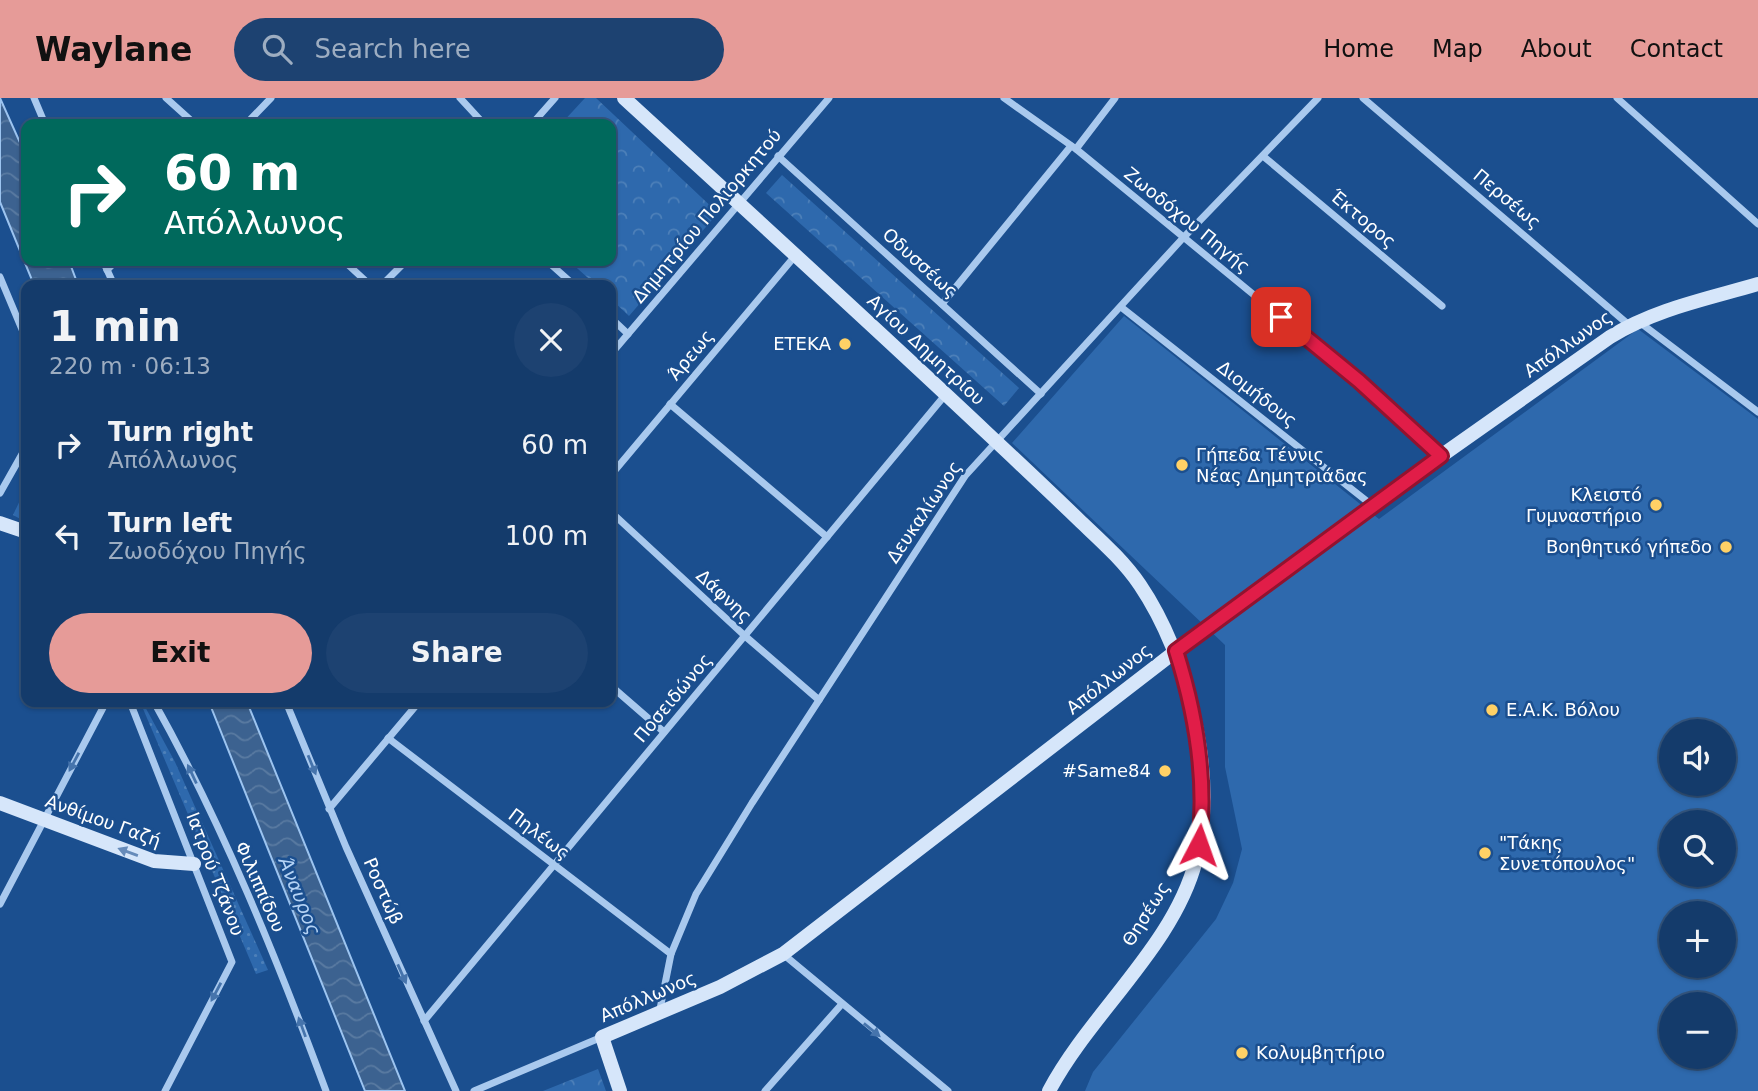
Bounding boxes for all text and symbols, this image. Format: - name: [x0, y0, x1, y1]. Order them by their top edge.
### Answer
- search box: [234, 18, 724, 81]
- text: Waylane: [35, 30, 192, 69]
- icon: search: [258, 30, 296, 68]
- text: Search here: [314, 34, 471, 64]
- text: Home: [1323, 35, 1394, 63]
- text: Map: [1432, 35, 1483, 63]
- text: About: [1521, 35, 1592, 63]
- text: Contact: [1630, 35, 1723, 63]
- street label: Δημητρίου Πολιορκητού: [628, 125, 785, 307]
- text: 60 m: [164, 145, 300, 202]
- icon: right: [49, 147, 140, 238]
- street label: Ζωοδόχου Πηγής: [1120, 163, 1254, 277]
- street label: Περσέως: [1469, 164, 1545, 233]
- street label: Έκτορος: [1326, 185, 1400, 252]
- text: Απόλλωνος: [164, 204, 346, 242]
- street label: Οδυσσέως: [878, 223, 962, 302]
- pin: [1251, 287, 1311, 347]
- street label: Αγίου Δημητρίου: [863, 290, 989, 409]
- icon: arrive: [1262, 298, 1300, 336]
- text: 1 min: [49, 302, 181, 351]
- button: close: [514, 303, 588, 377]
- street label: Απόλλωνος: [1520, 306, 1616, 381]
- street label: Άρεως: [664, 325, 718, 384]
- place label: ΕΤΕΚΑ: [773, 333, 832, 354]
- marker: ΕΤΕΚΑ: [837, 336, 853, 352]
- text: 220 m · 06:13: [49, 353, 211, 379]
- street label: Διομήδους: [1213, 356, 1301, 431]
- text: Turn right: [108, 417, 253, 447]
- icon: right: [49, 426, 87, 464]
- text: 60 m: [521, 430, 588, 460]
- place label: Γήπεδα Τέννις Νέας Δημητριάδας: [1196, 444, 1368, 486]
- text: Απόλλωνος: [108, 447, 239, 473]
- street label: Δευκαλίωνος: [882, 457, 965, 567]
- marker: Γήπεδα Τέννις Νέας Δημητριάδας: [1174, 457, 1190, 473]
- place label: Κλειστό Γυμναστήριο: [1526, 484, 1642, 526]
- marker: Κλειστό Γυμναστήριο: [1648, 497, 1664, 513]
- text: Turn left: [108, 508, 232, 538]
- icon: left: [49, 517, 87, 555]
- text: 100 m: [505, 521, 588, 551]
- place label: Βοηθητικό γήπεδο: [1546, 536, 1712, 557]
- text: Ζωοδόχου Πηγής: [108, 538, 307, 564]
- marker: Βοηθητικό γήπεδο: [1718, 539, 1734, 555]
- street label: Δάφνης: [692, 565, 756, 627]
- button: Exit: [49, 613, 312, 693]
- button: Share: [326, 613, 588, 693]
- street label: Απόλλωνος: [1062, 639, 1155, 718]
- street label: Ποσειδώνος: [629, 649, 716, 746]
- place label: Ε.Α.Κ. Βόλου: [1506, 699, 1620, 720]
- marker: Ε.Α.Κ. Βόλου: [1484, 702, 1500, 718]
- map controls: [1659, 719, 1736, 1069]
- button: sound: [1659, 719, 1736, 796]
- one-way arrow: [69, 752, 80, 772]
- one-way arrow: [306, 755, 317, 776]
- place label: #Same84: [1062, 760, 1151, 781]
- marker: #Same84: [1157, 763, 1173, 779]
- one-way arrow: [186, 764, 198, 784]
- street label: Ανθίμου Γαζή: [43, 790, 164, 851]
- street label: Πηλέως: [505, 804, 574, 863]
- position arrow: [1162, 808, 1236, 882]
- street label: Ιατρού Τζάνου: [182, 809, 249, 939]
- button: search: [1659, 810, 1736, 887]
- place label: "Τάκης Συνετόπουλος": [1499, 832, 1635, 874]
- street label: Φιλιππίδου: [231, 838, 290, 935]
- marker: "Τάκης Συνετόπουλος": [1477, 845, 1493, 861]
- one-way arrow: [118, 846, 139, 857]
- water label: Άναυρος: [274, 852, 326, 938]
- street label: Ροστώβ: [359, 854, 407, 927]
- street label: Θησέως: [1117, 877, 1174, 950]
- button: +: [1659, 901, 1736, 978]
- one-way arrow: [397, 963, 408, 984]
- street label: Απόλλωνος: [597, 967, 699, 1026]
- one-way arrow: [211, 982, 222, 1002]
- button: −: [1659, 992, 1736, 1069]
- one-way arrow: [297, 1017, 308, 1038]
- one-way arrow: [863, 1022, 881, 1037]
- place label: Κολυμβητήριο: [1256, 1042, 1385, 1063]
- marker: Κολυμβητήριο: [1234, 1045, 1250, 1061]

